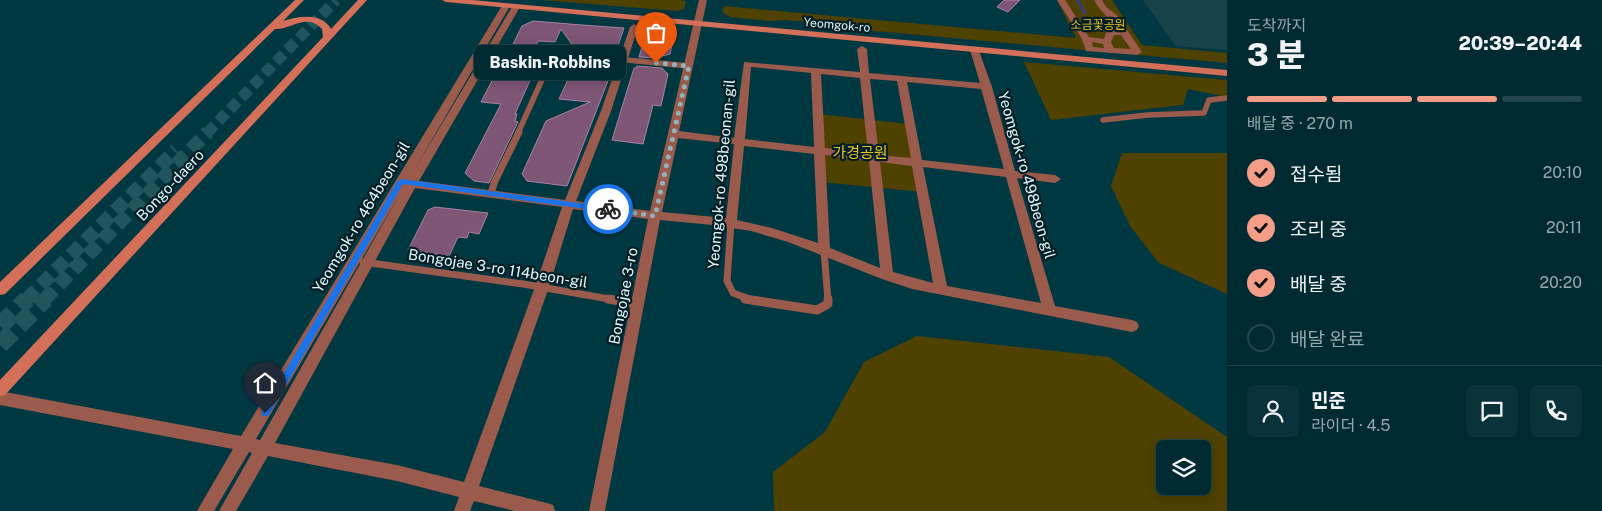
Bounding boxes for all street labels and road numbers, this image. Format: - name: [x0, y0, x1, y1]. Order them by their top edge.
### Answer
- street label: Yeomgok-ro: [803, 15, 871, 35]
- street label: Yeomgok-ro 498beonan-gil: [704, 78, 738, 270]
- street label: Yeomgok-ro 498beon-gil: [995, 89, 1059, 261]
- street label: Yeomgok-ro 464beon-gil: [309, 138, 413, 296]
- street label: Bongo-daero: [133, 146, 207, 224]
- street label: Bongojae 3-ro 114beon-gil: [407, 245, 589, 291]
- street label: Bongojae 3-ro: [605, 246, 641, 346]

